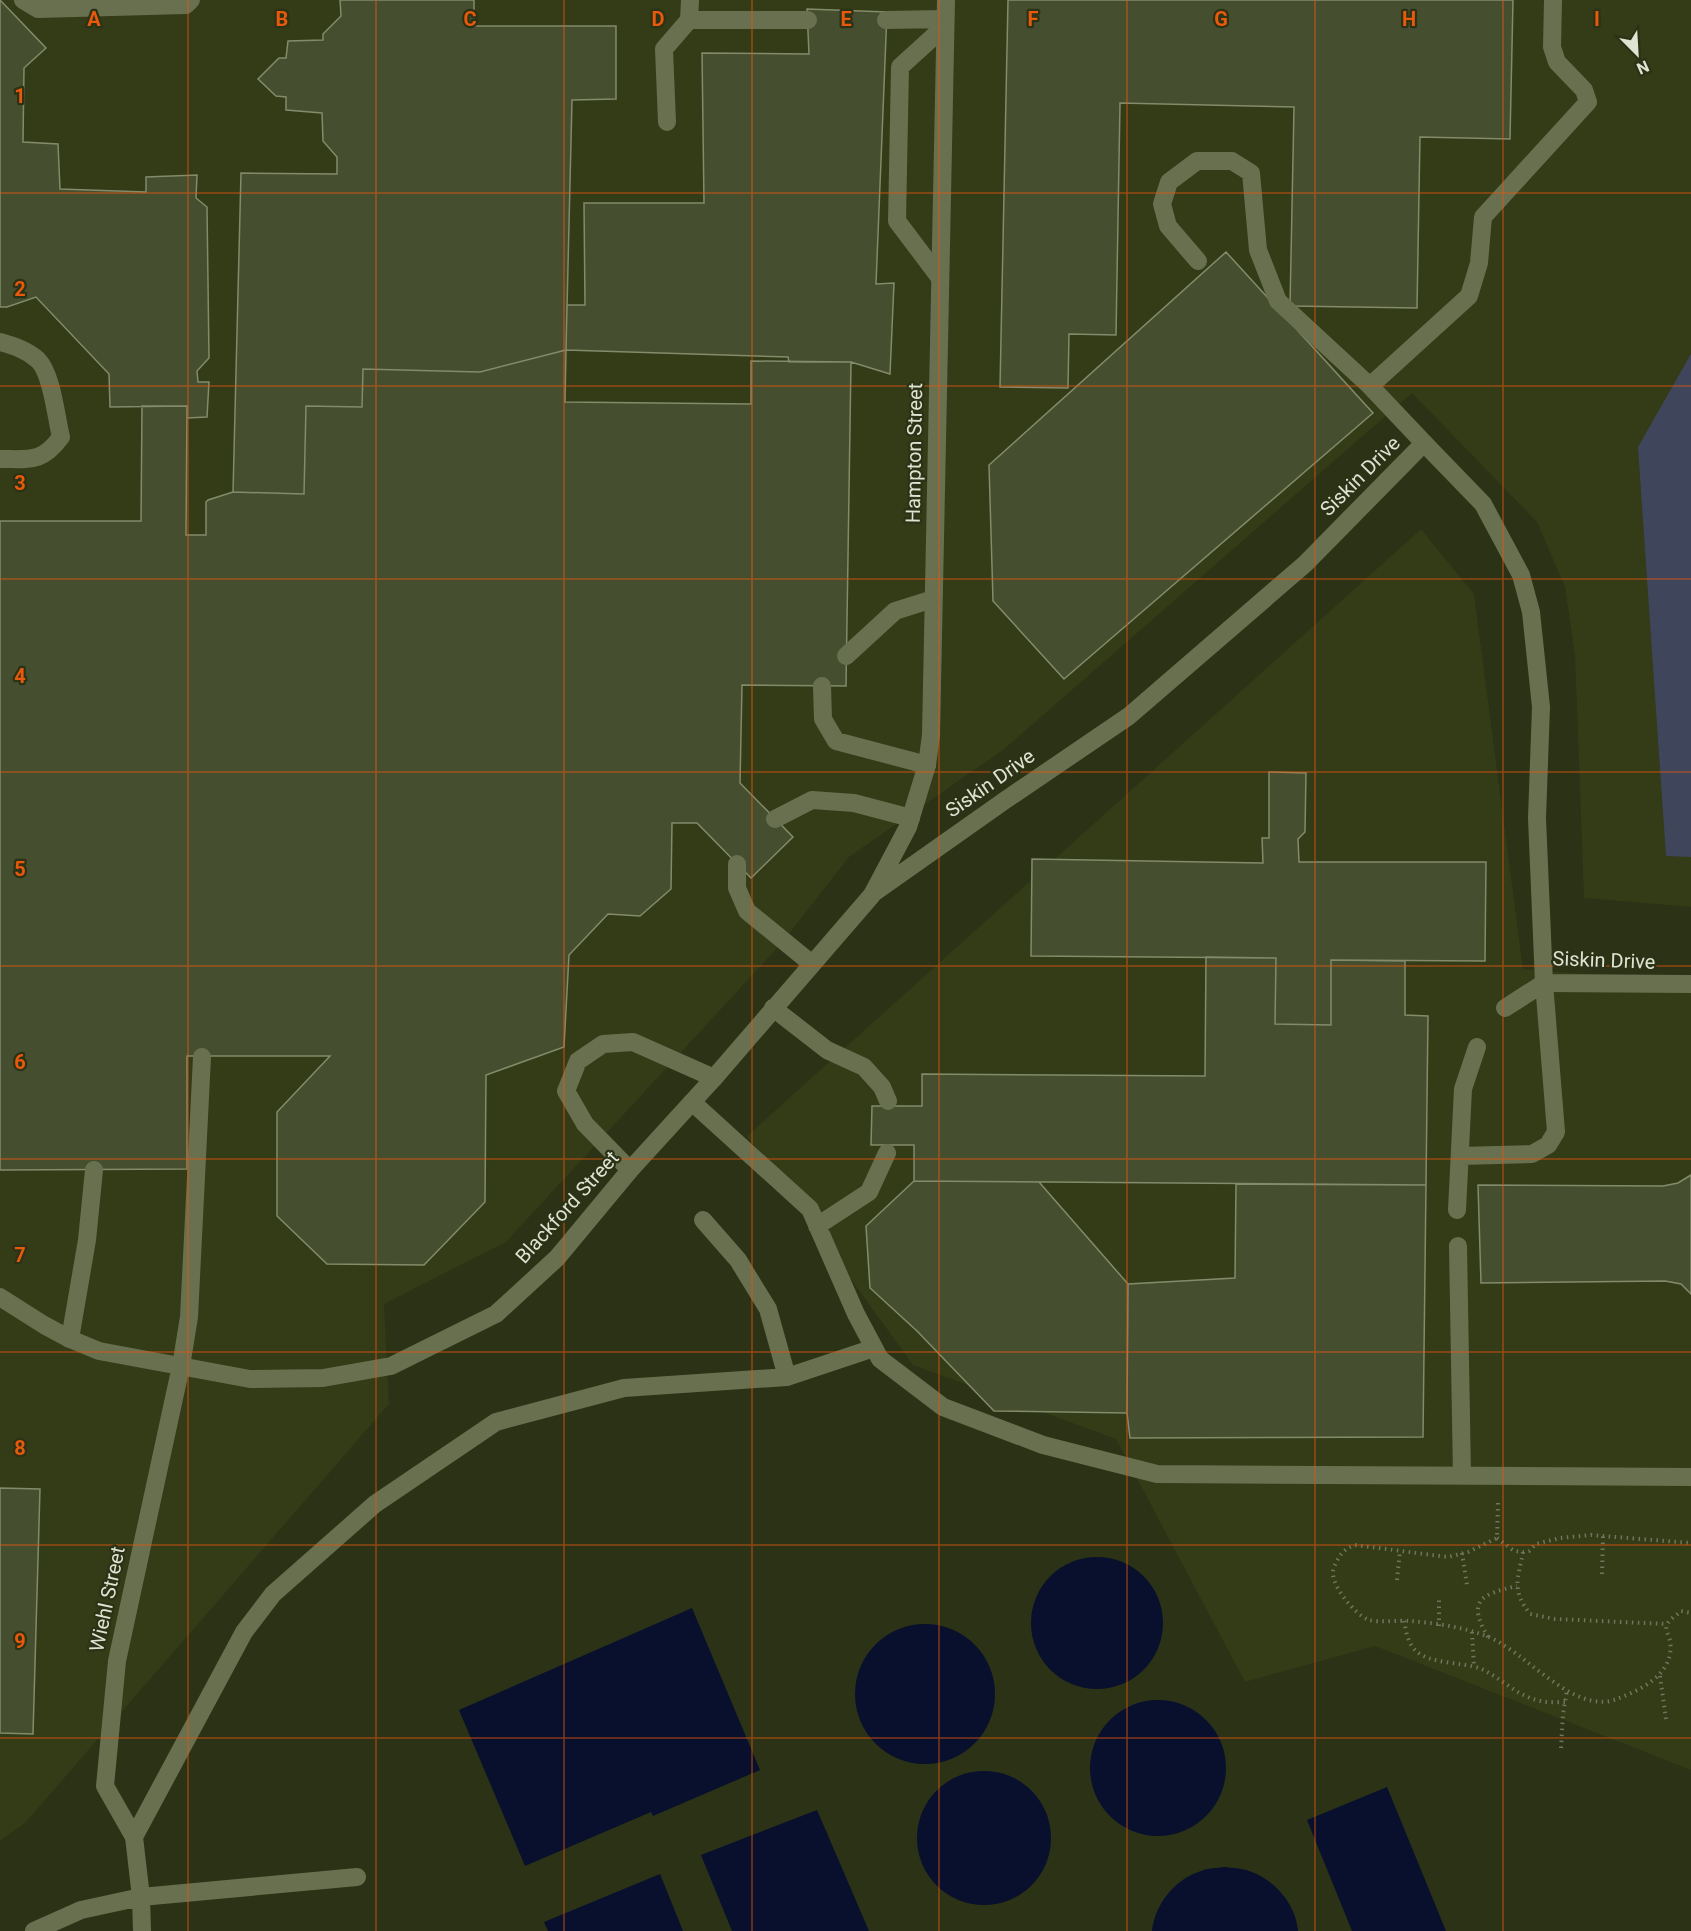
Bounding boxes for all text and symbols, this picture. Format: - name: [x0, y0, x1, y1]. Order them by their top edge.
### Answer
- text: A: [87, 7, 101, 31]
- text: B: [276, 7, 288, 31]
- text: C: [463, 7, 477, 31]
- text: D: [652, 7, 665, 31]
- text: E: [840, 7, 852, 31]
- text: F: [1028, 7, 1039, 31]
- text: G: [1214, 7, 1228, 31]
- text: H: [1402, 7, 1416, 31]
- text: I: [1594, 7, 1600, 31]
- north arrow: [1607, 24, 1667, 84]
- text: N: [1634, 56, 1652, 78]
- text: 1: [14, 84, 26, 108]
- text: 2: [14, 277, 26, 301]
- street label: Hampton Street: [901, 383, 927, 523]
- street label: Siskin Drive: [1315, 431, 1405, 521]
- text: 3: [14, 471, 26, 495]
- text: 4: [14, 664, 26, 688]
- street label: Siskin Drive: [941, 744, 1039, 822]
- text: 5: [14, 857, 26, 881]
- street label: Siskin Drive: [1552, 946, 1656, 974]
- text: 6: [14, 1050, 26, 1074]
- street label: Blackford Street: [510, 1146, 624, 1268]
- text: 7: [14, 1243, 26, 1267]
- text: 8: [14, 1436, 26, 1460]
- street label: Wiehl Street: [84, 1544, 130, 1654]
- text: 9: [14, 1629, 26, 1653]

